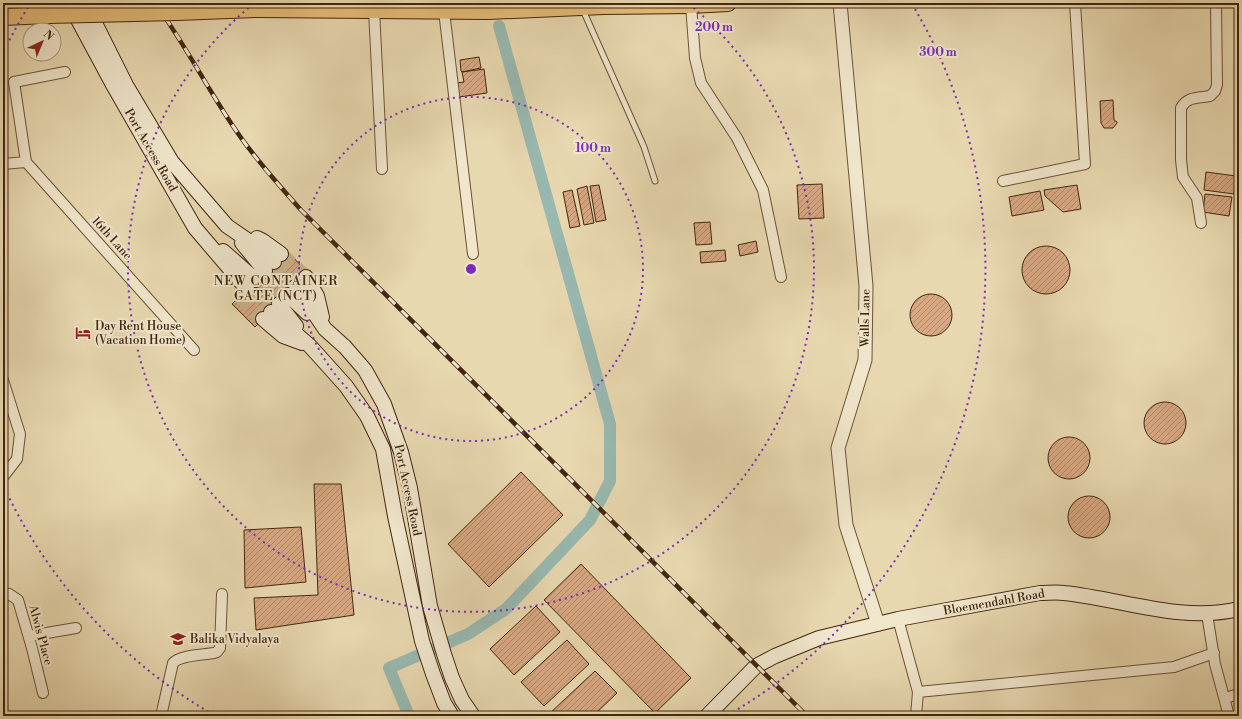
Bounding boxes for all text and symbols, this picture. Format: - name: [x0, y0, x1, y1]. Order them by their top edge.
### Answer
- text: 200 m: [695, 20, 733, 35]
- north arrow: [22, 22, 62, 62]
- text: N: [40, 27, 56, 44]
- text: 300 m: [919, 45, 957, 60]
- street label: Port Access Road: [121, 106, 180, 195]
- text: 100 m: [575, 141, 611, 156]
- street label: 16th Lane: [88, 214, 135, 263]
- centre of rings: [464, 262, 478, 276]
- district label: NEW CONTAINER GATE (NCT): [214, 273, 338, 304]
- street label: Walls Lane: [857, 289, 874, 348]
- place label: Day Rent House (Vacation Home): [95, 319, 186, 348]
- hotel icon: Day Rent House (Vacation Home): [74, 324, 92, 342]
- street label: Port Access Road: [390, 443, 425, 537]
- street label: Bloemendahl Road: [941, 586, 1046, 619]
- street label: Alwis Place: [25, 602, 56, 667]
- school or university icon: Balika Vidyalaya: [169, 630, 187, 648]
- place label: Balika Vidyalaya: [189, 632, 280, 647]

